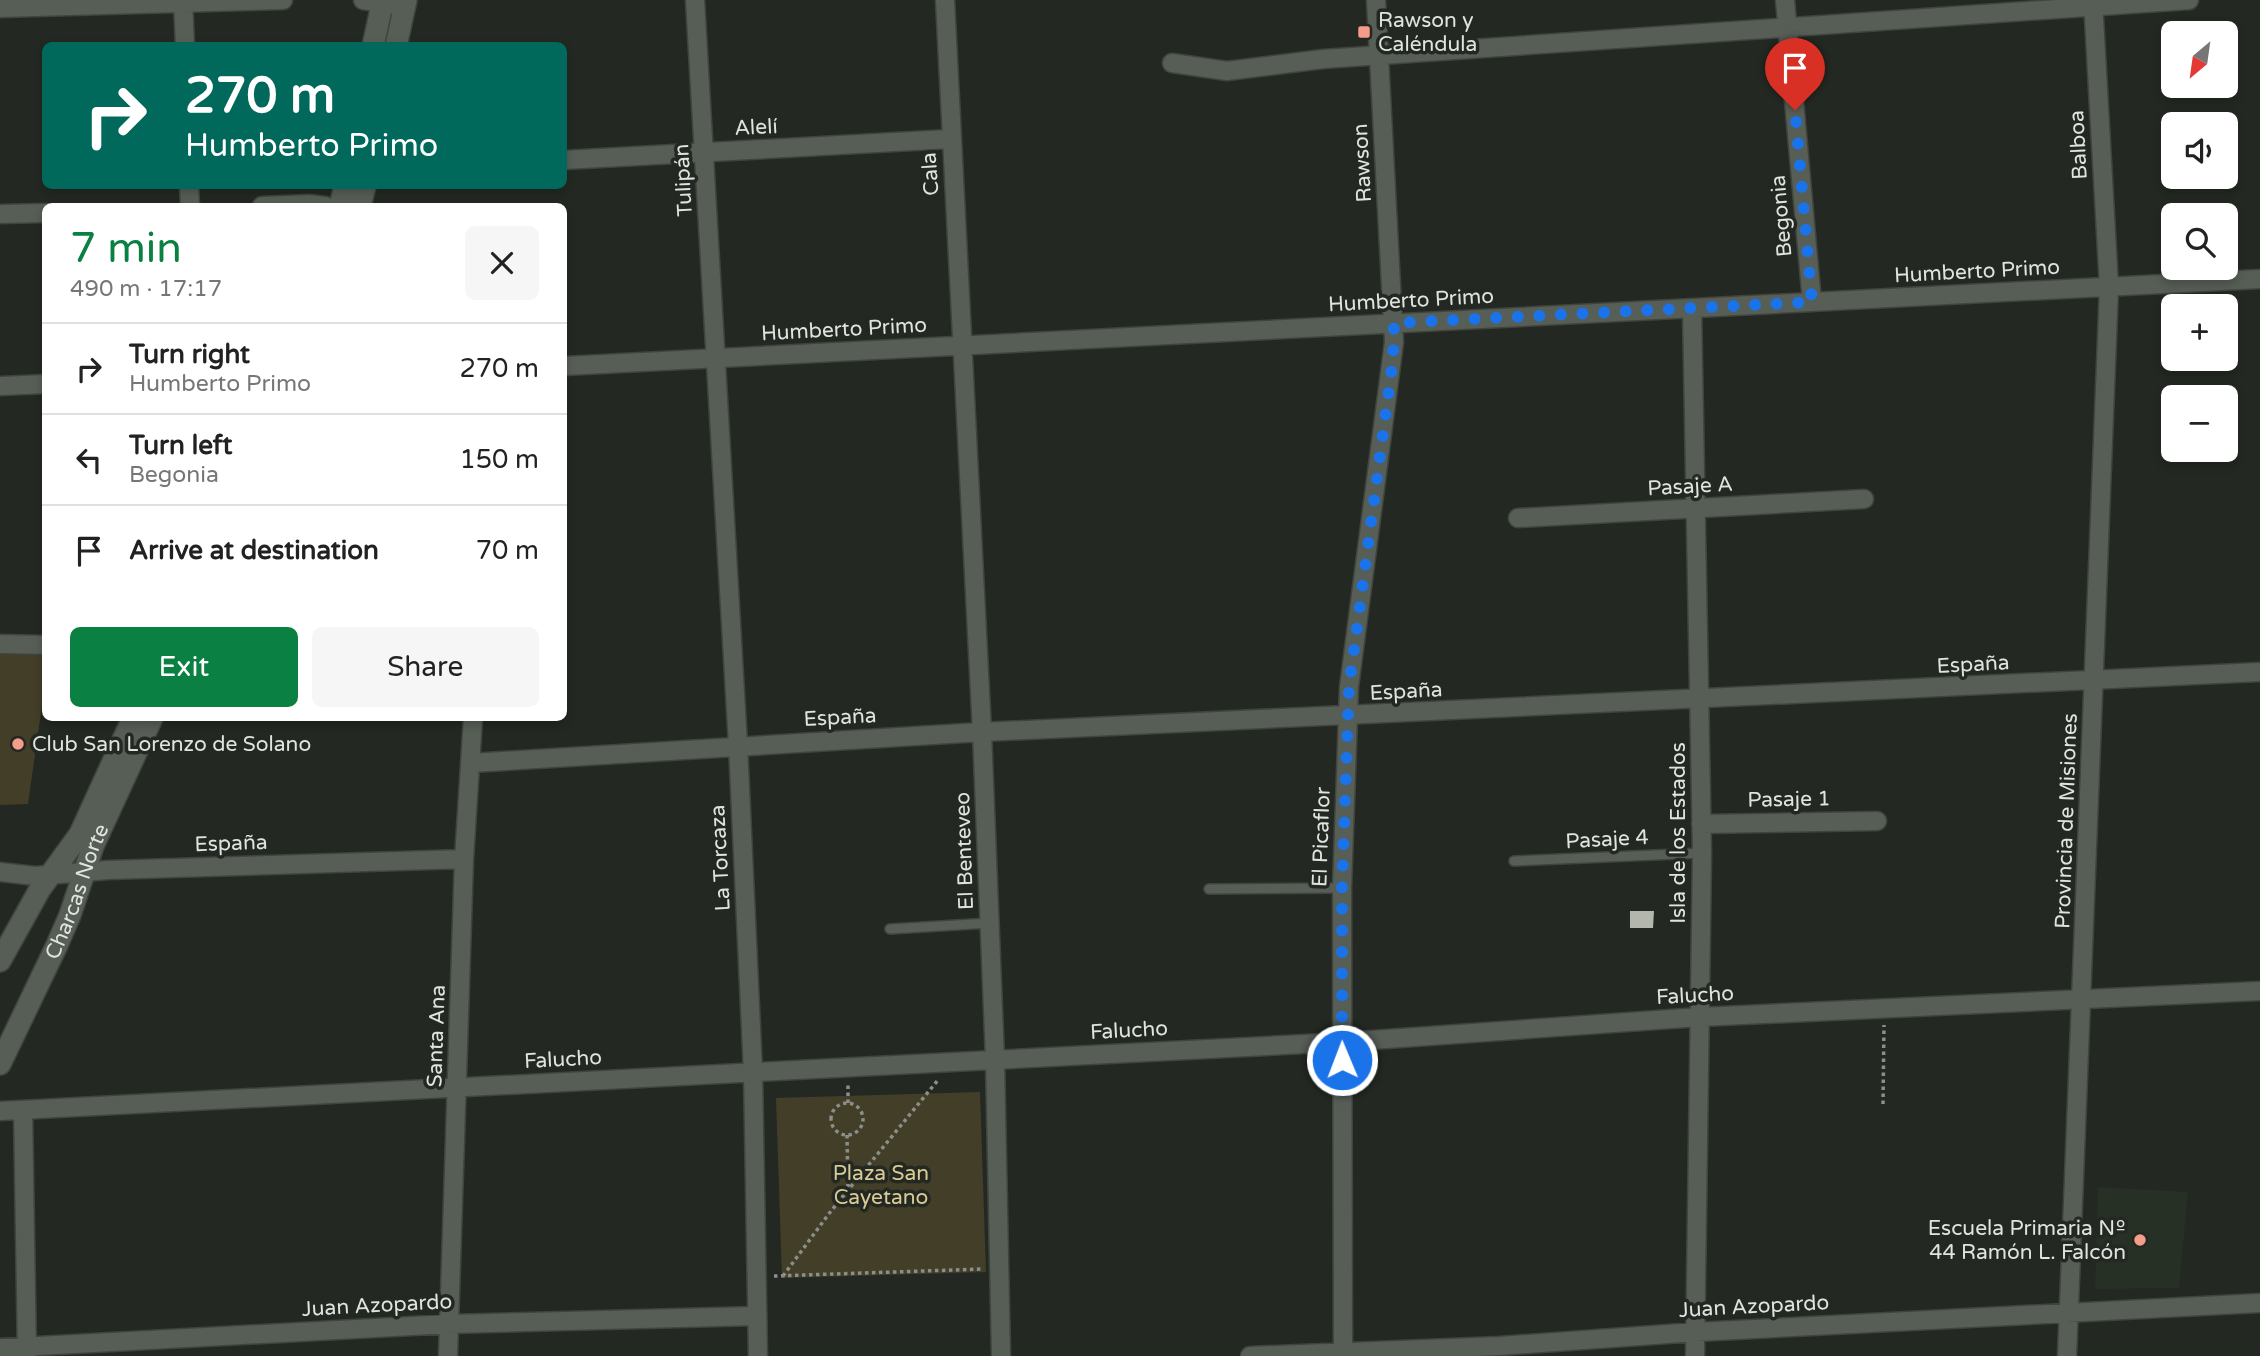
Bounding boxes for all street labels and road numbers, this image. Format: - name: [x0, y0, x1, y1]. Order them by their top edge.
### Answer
- street label: Balboa: [2064, 110, 2093, 180]
- street label: Alelí: [734, 114, 778, 141]
- street label: Rawson: [1348, 123, 1377, 203]
- street label: Tulipán: [669, 143, 698, 217]
- street label: Cala: [917, 151, 944, 197]
- street label: Begonia: [1765, 174, 1798, 258]
- street label: Humberto Primo: [1893, 255, 2061, 288]
- street label: Humberto Primo: [1327, 284, 1495, 317]
- street label: Humberto Primo: [760, 313, 928, 346]
- street label: Pasaje A: [1647, 472, 1733, 501]
- street label: España: [1936, 650, 2010, 679]
- street label: España: [1369, 677, 1443, 706]
- street label: España: [803, 703, 877, 732]
- street label: Provincia de Misiones: [2050, 713, 2083, 929]
- street label: Isla de los Estados: [1666, 742, 1691, 924]
- street label: Pasaje 1: [1747, 786, 1831, 813]
- street label: El Picaflor: [1307, 787, 1336, 888]
- street label: El Benteveo: [950, 791, 979, 911]
- street label: La Torcaza: [705, 804, 736, 912]
- street label: Charcas Norte: [40, 820, 114, 964]
- street label: Pasaje 4: [1565, 825, 1649, 854]
- street label: España: [194, 830, 268, 857]
- street label: Falucho: [1656, 981, 1735, 1010]
- street label: Santa Ana: [422, 984, 451, 1088]
- street label: Falucho: [1090, 1016, 1169, 1045]
- street label: Falucho: [524, 1045, 603, 1074]
- street label: Juan Azopardo: [301, 1289, 453, 1322]
- street label: Juan Azopardo: [1678, 1290, 1830, 1323]

